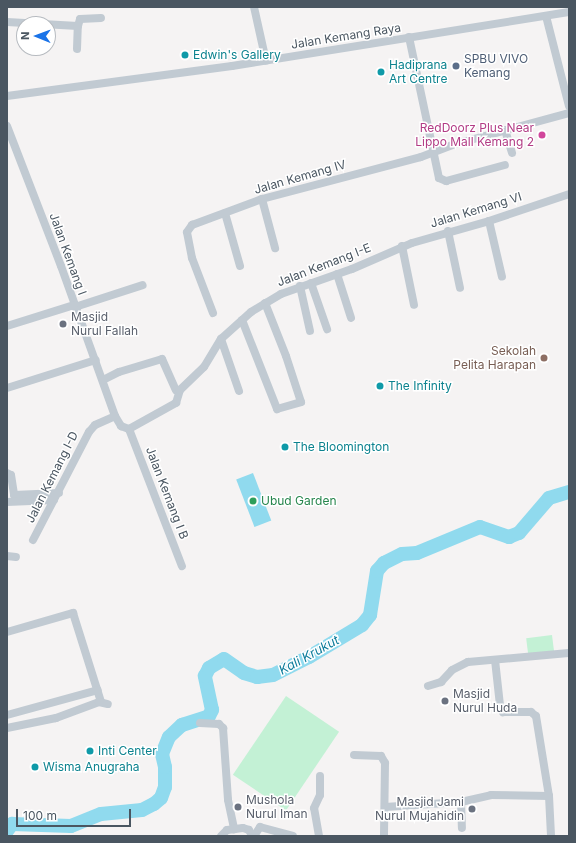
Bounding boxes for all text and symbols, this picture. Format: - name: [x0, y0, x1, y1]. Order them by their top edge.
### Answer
- north arrow: [16, 16, 56, 56]
- street label: Jalan Kemang Raya: [290, 20, 402, 52]
- text: N: [18, 31, 32, 40]
- place label: Edwin's Gallery: [193, 48, 281, 62]
- marker: Edwin's Gallery: [180, 50, 190, 60]
- place label: SPBU VIVO Kemang: [464, 52, 528, 80]
- place label: Hadiprana Art Centre: [389, 58, 447, 86]
- marker: SPBU VIVO Kemang: [451, 61, 461, 71]
- marker: Hadiprana Art Centre: [376, 67, 386, 77]
- place label: RedDoorz Plus Near Lippo Mall Kemang 2: [415, 121, 534, 149]
- marker: RedDoorz Plus Near Lippo Mall Kemang 2: [537, 130, 547, 140]
- street label: Jalan Kemang IV: [252, 157, 348, 197]
- street label: Jalan Kemang VI: [429, 189, 523, 231]
- street label: Jalan Kemang I: [46, 211, 90, 297]
- street label: Jalan Kemang I-E: [275, 240, 373, 290]
- place label: Masjid Nurul Fallah: [71, 310, 138, 338]
- marker: Masjid Nurul Fallah: [58, 319, 68, 329]
- place label: Sekolah Pelita Harapan: [453, 344, 536, 372]
- marker: Sekolah Pelita Harapan: [539, 353, 549, 363]
- place label: The Infinity: [388, 379, 452, 393]
- marker: The Infinity: [375, 381, 385, 391]
- street label: Jalan Kemang I-D: [23, 429, 81, 525]
- place label: The Bloomington: [293, 440, 389, 454]
- marker: The Bloomington: [280, 442, 290, 452]
- street label: Jalan Kemang I B: [143, 445, 191, 541]
- place label: Ubud Garden: [261, 494, 337, 508]
- marker: Ubud Garden: [248, 496, 258, 506]
- water label: Kali Krukut: [276, 632, 342, 678]
- place label: Masjid Nurul Huda: [453, 687, 517, 715]
- marker: Masjid Nurul Huda: [440, 696, 450, 706]
- place label: Inti Center: [98, 744, 157, 758]
- marker: Inti Center: [85, 746, 95, 756]
- place label: Wisma Anugraha: [43, 760, 140, 774]
- marker: Wisma Anugraha: [30, 762, 40, 772]
- place label: Mushola Nurul Iman: [246, 793, 308, 821]
- place label: Masjid Jami Nurul Mujahidin: [375, 795, 464, 823]
- scale bar: [18, 801, 133, 827]
- marker: Mushola Nurul Iman: [233, 802, 243, 812]
- marker: Masjid Jami Nurul Mujahidin: [467, 804, 477, 814]
- text: 100 m: [23, 808, 57, 823]

